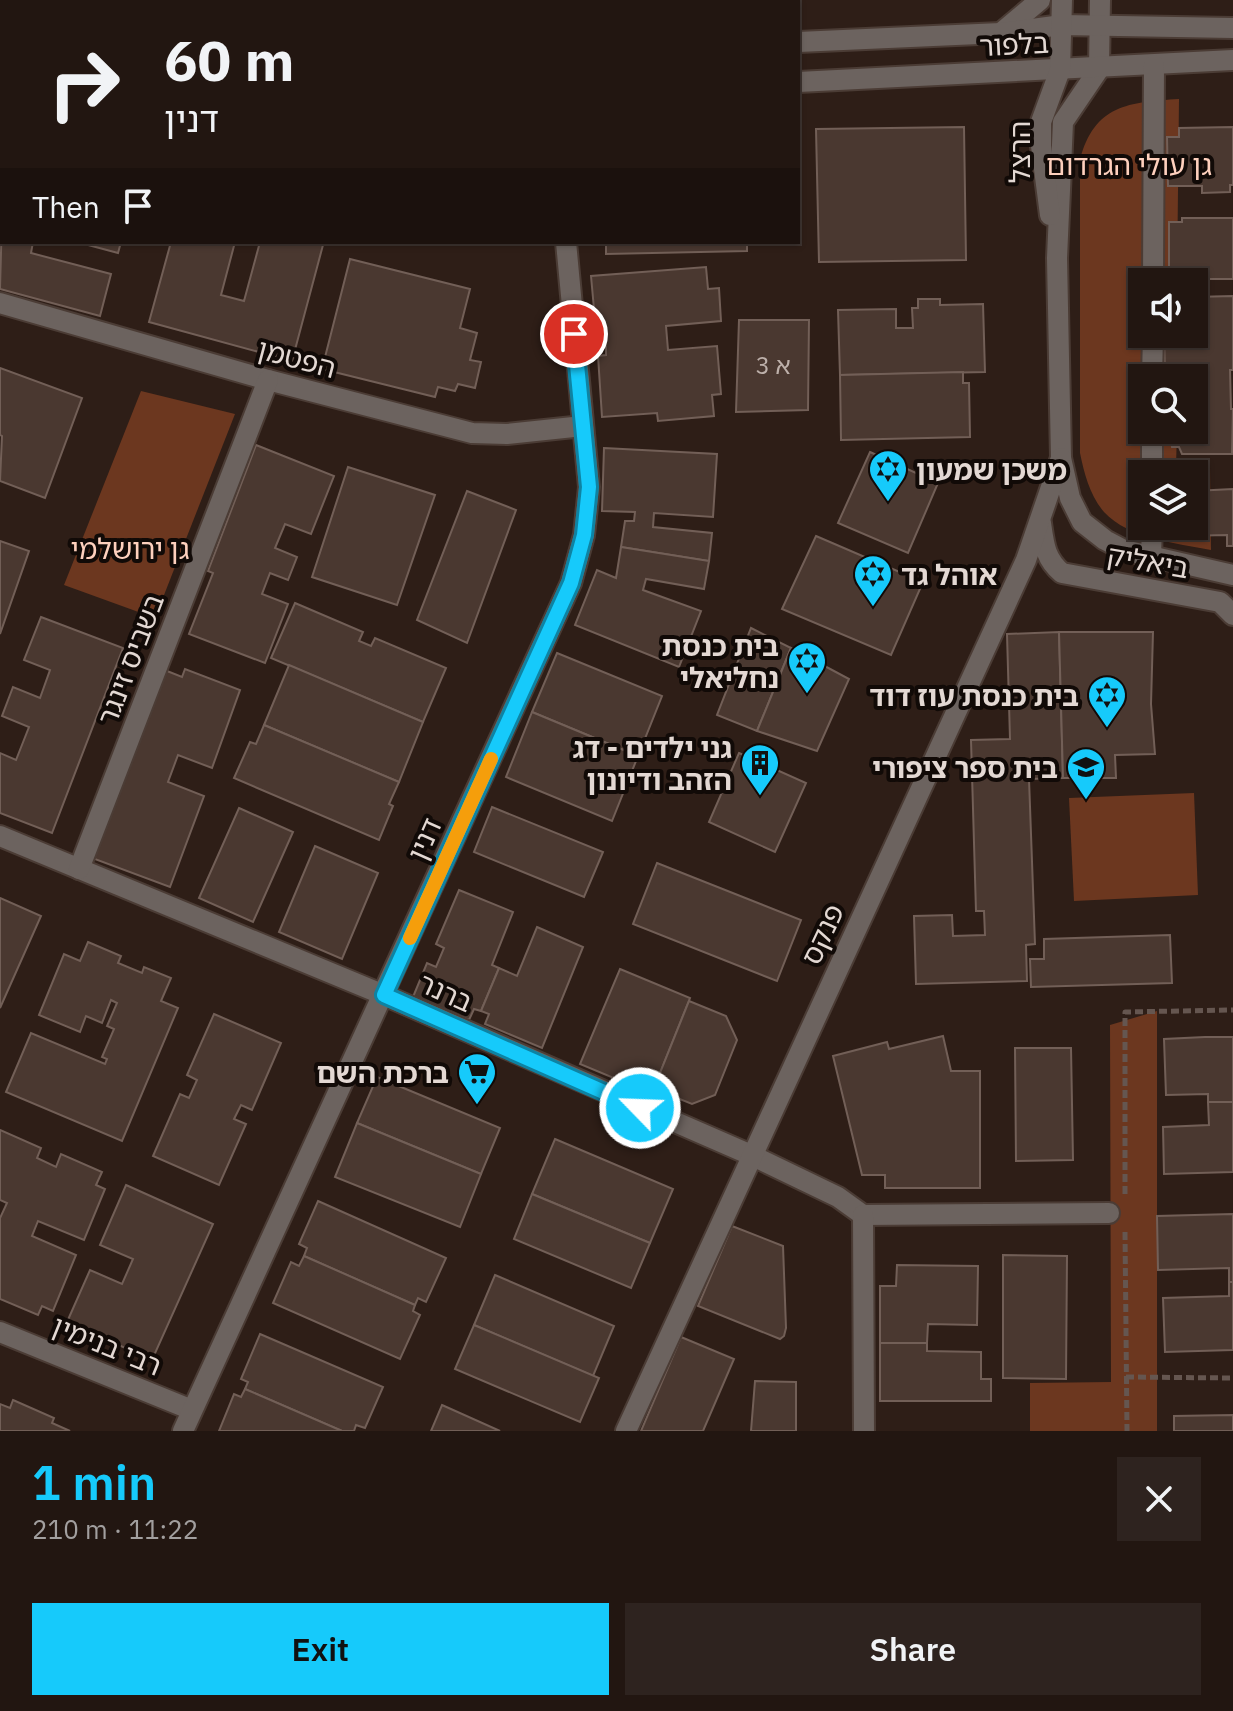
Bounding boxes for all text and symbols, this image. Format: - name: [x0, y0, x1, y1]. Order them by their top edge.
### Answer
- text: 60 m: [164, 24, 294, 96]
- street label: בלפור: [978, 24, 1050, 64]
- icon: right: [32, 32, 136, 136]
- text: דנין: [164, 95, 219, 142]
- street label: הרצל: [1001, 121, 1038, 183]
- park label: גן עולי הגרדום: [1046, 146, 1212, 183]
- icon: arrive: [116, 184, 160, 228]
- text: Then: [32, 187, 100, 226]
- map controls: [1128, 268, 1208, 540]
- button: sound: [1128, 268, 1208, 348]
- pin: [540, 300, 608, 368]
- icon: arrive: [552, 312, 596, 356]
- street label: הפטמן: [254, 330, 340, 386]
- house number: 3 א: [755, 349, 791, 381]
- button: search: [1128, 364, 1208, 444]
- synagogue icon: משכן שמעון: [867, 448, 909, 503]
- place label: משכן שמעון: [916, 451, 1067, 488]
- button: layers: [1128, 460, 1208, 540]
- park label: גן ירושלמי: [71, 530, 189, 567]
- street label: ביאליק: [1104, 536, 1192, 586]
- synagogue icon: אוהל גד: [852, 553, 894, 608]
- place label: אוהל גד: [901, 556, 998, 593]
- street label: בשביס זינגר: [88, 588, 172, 730]
- place label: בית כנסת נחליאלי: [661, 627, 779, 696]
- synagogue icon: בית כנסת נחליאלי: [786, 640, 828, 695]
- synagogue icon: בית כנסת עוז דוד: [1086, 674, 1128, 729]
- place label: בית כנסת עוז דוד: [869, 677, 1079, 714]
- place label: גני ילדים - דג הזהב ודיונון: [573, 729, 732, 798]
- building icon: גני ילדים - דג הזהב ודיונון: [739, 742, 781, 797]
- school or university icon: בית ספר ציפורי: [1065, 746, 1107, 801]
- place label: בית ספר ציפורי: [872, 749, 1058, 786]
- street label: דנין: [398, 812, 450, 866]
- street label: פנקס: [792, 898, 852, 970]
- street label: ברנר: [413, 964, 479, 1020]
- supermarket icon: ברכת השם: [456, 1051, 498, 1106]
- place label: ברכת השם: [316, 1054, 449, 1091]
- position arrow: [598, 1066, 682, 1150]
- street label: רבי בנימין: [47, 1306, 167, 1384]
- text: 1 min: [32, 1451, 156, 1513]
- button: close: [1117, 1457, 1201, 1541]
- text: 210 m · 11:22: [32, 1512, 198, 1546]
- button: Exit: [32, 1603, 609, 1695]
- button: Share: [625, 1603, 1201, 1695]

